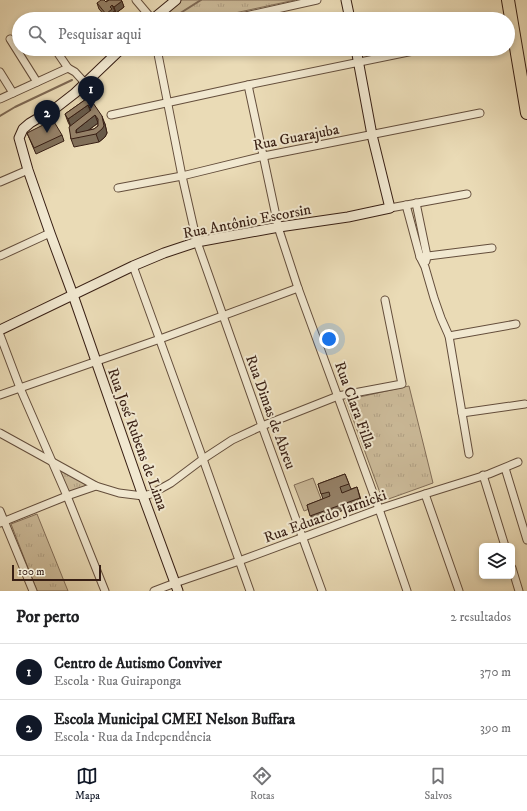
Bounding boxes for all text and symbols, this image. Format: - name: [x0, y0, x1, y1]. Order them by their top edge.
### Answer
- search box: [12, 12, 515, 56]
- icon: search: [26, 23, 48, 45]
- text: Pesquisar aqui: [58, 25, 141, 44]
- pin: 1: [78, 76, 104, 109]
- pin: 2: [34, 100, 60, 133]
- street label: Rua Guarajuba: [252, 120, 341, 155]
- street label: Rua Antônio Escorsin: [181, 200, 313, 243]
- your location: [319, 329, 339, 349]
- street label: Rua Dimas de Abreu: [241, 352, 300, 472]
- street label: Rua Clara Filla: [330, 359, 379, 452]
- street label: Rua José Rubens de Lima: [103, 365, 172, 513]
- street label: Rua Eduardo Jarnicki: [261, 485, 389, 547]
- map controls: [479, 543, 515, 579]
- button: layers: [479, 543, 515, 579]
- scale bar: [12, 563, 101, 582]
- text: 100 m: [18, 565, 44, 579]
- text: Por perto: [16, 606, 79, 628]
- text: 2 resultados: [450, 609, 511, 625]
- text: Centro de Autismo Conviver: [54, 654, 222, 673]
- text: 1: [27, 664, 31, 680]
- text: 370 m: [480, 664, 511, 680]
- text: Escola · Rua Guiraponga: [54, 673, 181, 689]
- text: Escola Municipal CMEI Nelson Buffara: [54, 710, 295, 729]
- text: 2: [26, 720, 32, 736]
- text: 390 m: [480, 720, 511, 736]
- text: Escola · Rua da Independência: [54, 729, 211, 745]
- tab: Mapa: [75, 765, 100, 803]
- tab: Rotas: [250, 765, 274, 803]
- tab: Salvos: [425, 765, 452, 803]

